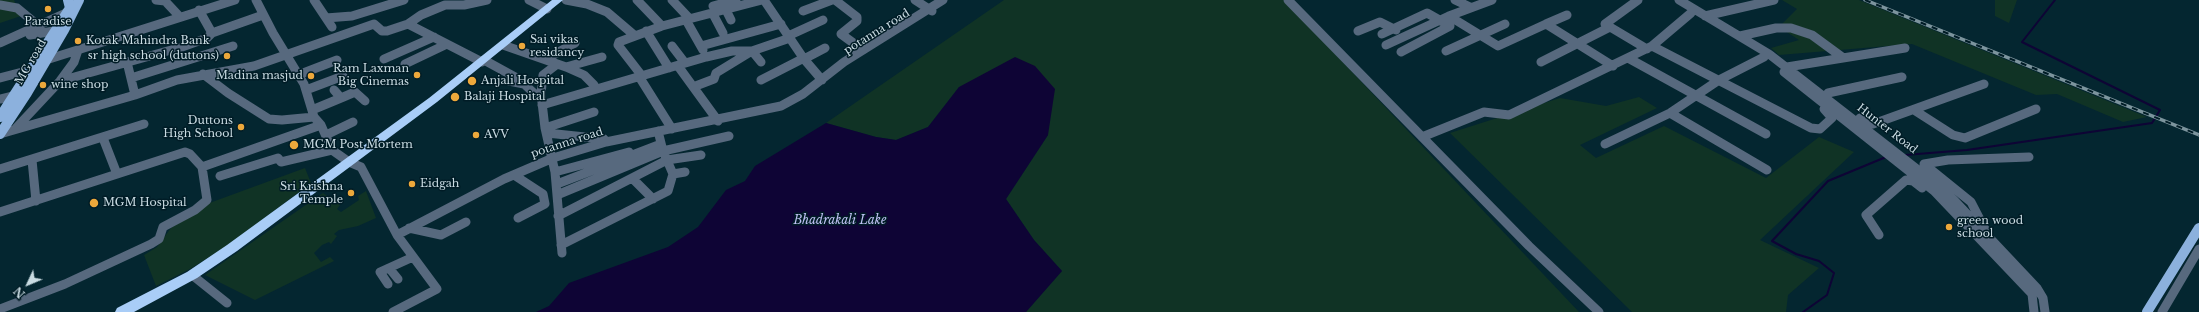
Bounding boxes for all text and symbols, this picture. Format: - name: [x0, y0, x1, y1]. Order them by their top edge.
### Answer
- marker: Paradise: [43, 4, 53, 14]
- street label: potanna road: [842, 6, 912, 58]
- place label: Paradise: [24, 15, 72, 29]
- place label: Sai vikas residancy: [530, 33, 584, 59]
- place label: Kotak Mahindra Bank: [86, 34, 209, 48]
- marker: Kotak Mahindra Bank: [73, 36, 83, 46]
- street label: MG road: [13, 37, 49, 87]
- marker: Sai vikas residancy: [517, 41, 527, 51]
- place label: sr high school (duttons): [88, 49, 219, 63]
- marker: sr high school (duttons): [222, 51, 232, 61]
- place label: Ram Laxman Big Cinemas: [333, 62, 409, 88]
- place label: Madina masjud: [216, 69, 303, 83]
- marker: Ram Laxman Big Cinemas: [412, 70, 422, 80]
- marker: Madina masjud: [306, 71, 316, 81]
- place label: Anjali Hospital: [481, 74, 564, 88]
- marker: Anjali Hospital: [466, 75, 478, 87]
- place label: wine shop: [51, 78, 108, 92]
- marker: wine shop: [38, 80, 48, 90]
- place label: Balaji Hospital: [464, 90, 546, 104]
- marker: Balaji Hospital: [449, 91, 461, 103]
- street label: Hunter Road: [1854, 101, 1920, 157]
- place label: Duttons High School: [163, 114, 233, 140]
- marker: Duttons High School: [236, 122, 246, 132]
- street label: potanna road: [529, 125, 605, 161]
- place label: AVV: [484, 128, 509, 142]
- marker: AVV: [471, 130, 481, 140]
- place label: MGM Post Mortem: [303, 138, 413, 152]
- marker: MGM Post Mortem: [288, 139, 300, 151]
- place label: Eidgah: [420, 177, 459, 191]
- marker: Eidgah: [407, 179, 417, 189]
- place label: Sri Krishna Temple: [280, 180, 343, 206]
- marker: Sri Krishna Temple: [346, 188, 356, 198]
- place label: MGM Hospital: [103, 196, 187, 210]
- marker: MGM Hospital: [88, 197, 100, 209]
- water label: Bhadrakali Lake: [794, 214, 886, 228]
- place label: green wood school: [1957, 214, 2023, 240]
- marker: green wood school: [1944, 222, 1954, 232]
- north arrow: [8, 264, 48, 304]
- text: N: [11, 284, 28, 301]

